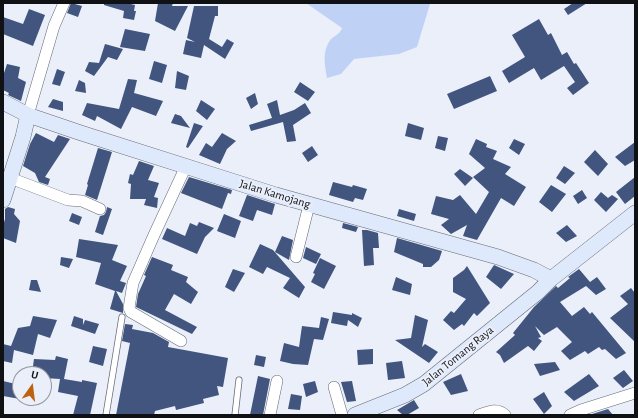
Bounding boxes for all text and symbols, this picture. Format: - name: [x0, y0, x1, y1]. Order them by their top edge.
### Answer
- street label: Jalan Kamojang: [238, 176, 312, 212]
- street label: Jalan Tomang Raya: [419, 323, 497, 389]
- north arrow: [12, 366, 52, 406]
- text: U: [30, 369, 40, 381]

